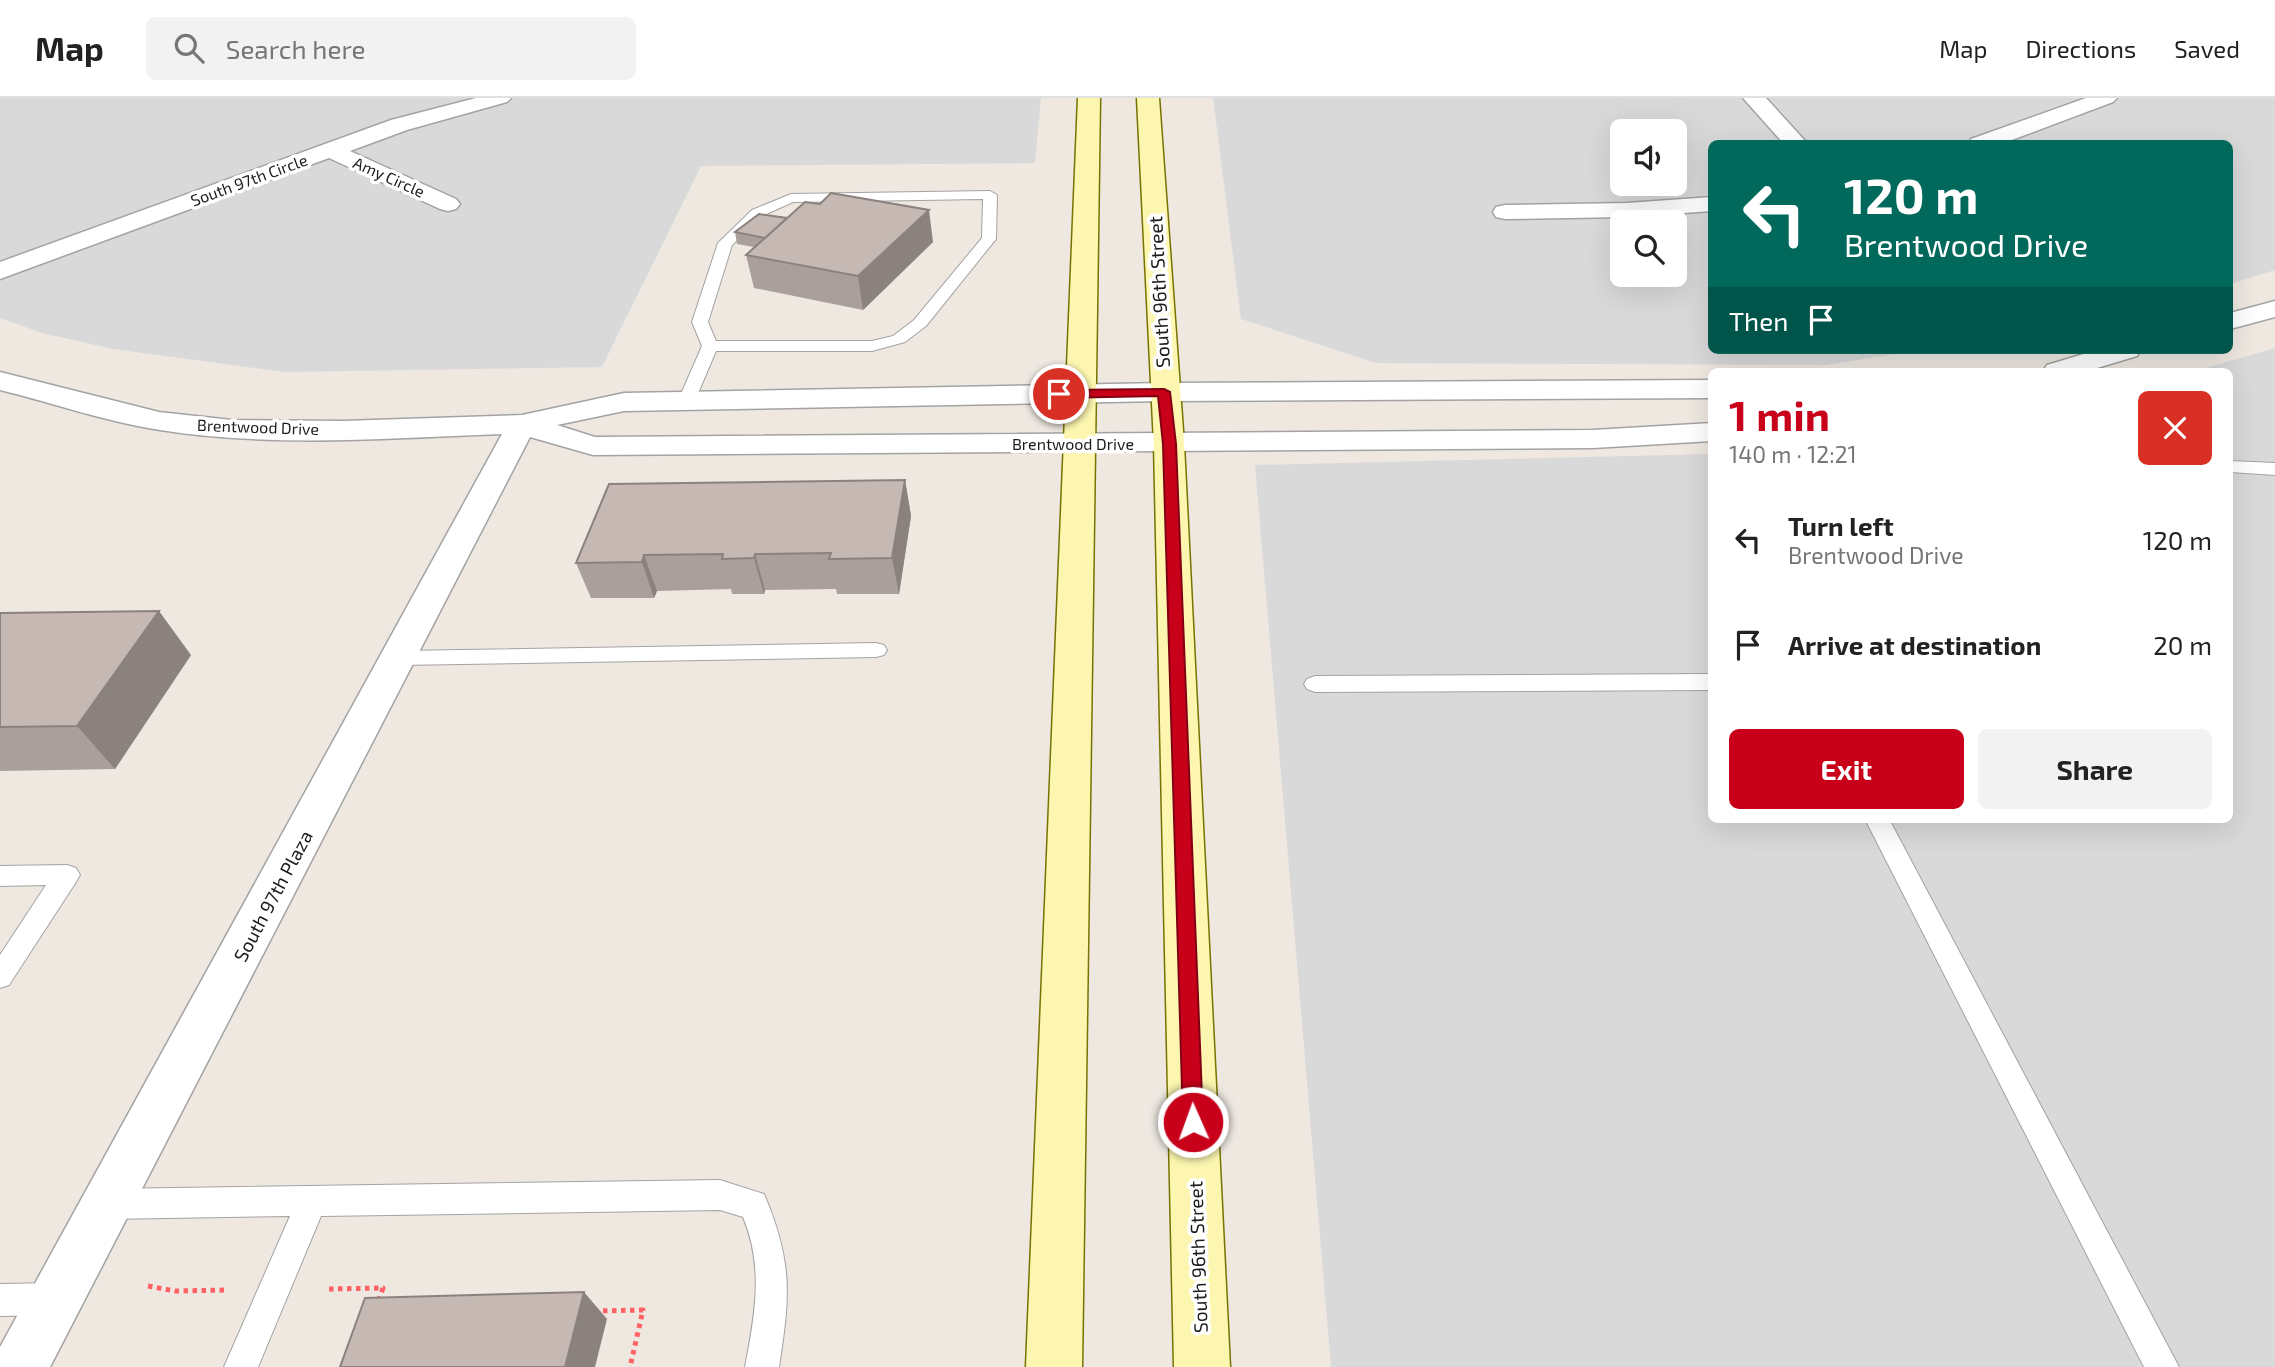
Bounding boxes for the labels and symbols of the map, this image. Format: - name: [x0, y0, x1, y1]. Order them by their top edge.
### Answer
- street label: South 97th Circle: [188, 150, 310, 209]
- street label: Amy Circle: [351, 152, 428, 201]
- street label: South 96th Street: [1143, 216, 1174, 368]
- pin: [1029, 364, 1089, 424]
- street label: Brentwood Drive: [197, 415, 319, 438]
- street label: Brentwood Drive: [1012, 434, 1134, 453]
- street label: South 97th Plaza: [228, 826, 317, 965]
- position arrow: [1156, 1085, 1230, 1159]
- street label: South 96th Street: [1183, 1181, 1212, 1333]

